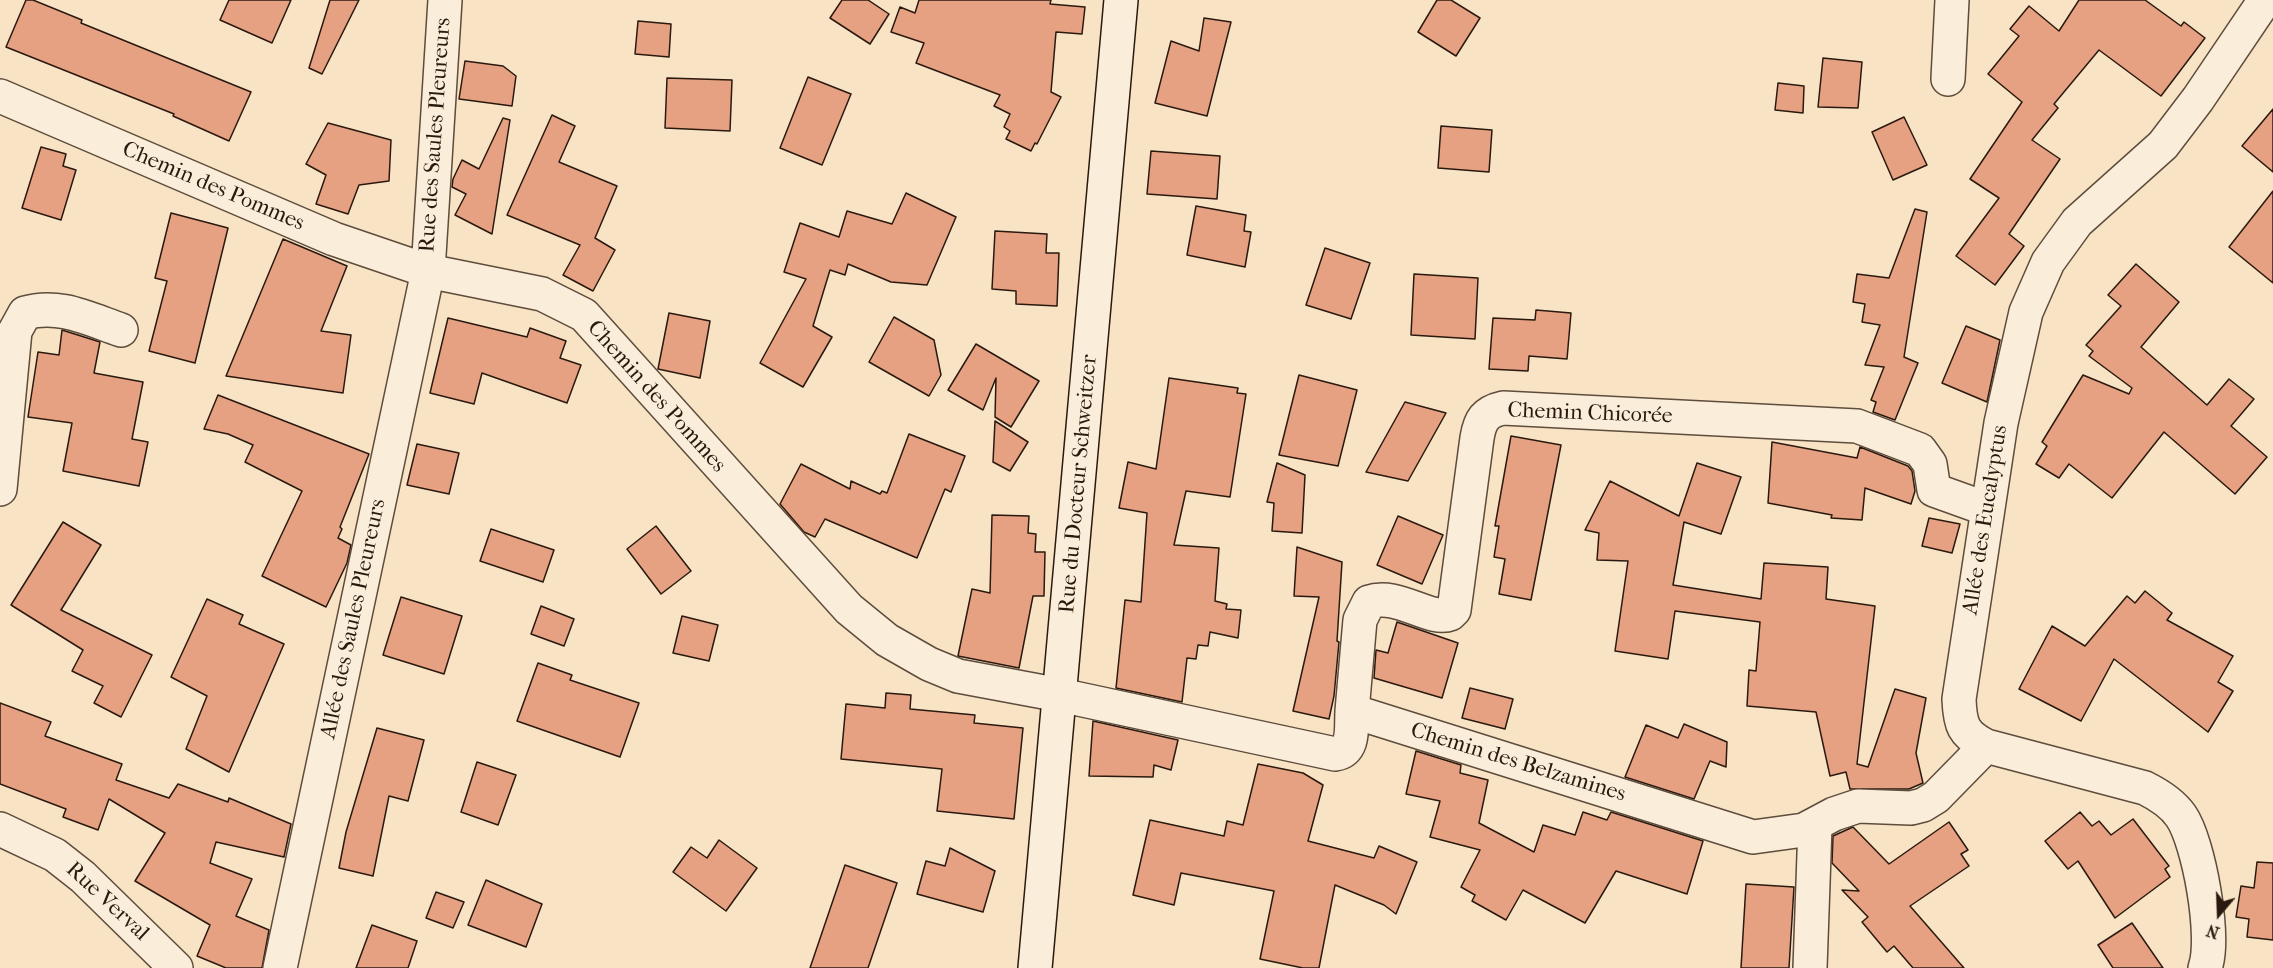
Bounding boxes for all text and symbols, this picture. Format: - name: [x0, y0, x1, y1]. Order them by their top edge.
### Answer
- street label: Rue des Saules Pleureurs: [415, 17, 457, 253]
- street label: Chemin des Pommes: [118, 137, 308, 237]
- street label: Chemin des Pommes: [581, 316, 731, 478]
- street label: Rue du Docteur Schweitzer: [1055, 354, 1103, 614]
- street label: Chemin Chicorée: [1507, 398, 1673, 430]
- street label: Allée des Eucalyptus: [1958, 423, 2014, 617]
- street label: Allée des Saules Pleureurs: [316, 497, 392, 741]
- street label: Chemin des Belzamines: [1407, 718, 1629, 808]
- street label: Rue Verval: [60, 857, 154, 947]
- north arrow: [2189, 884, 2249, 944]
- text: N: [2204, 921, 2222, 942]

